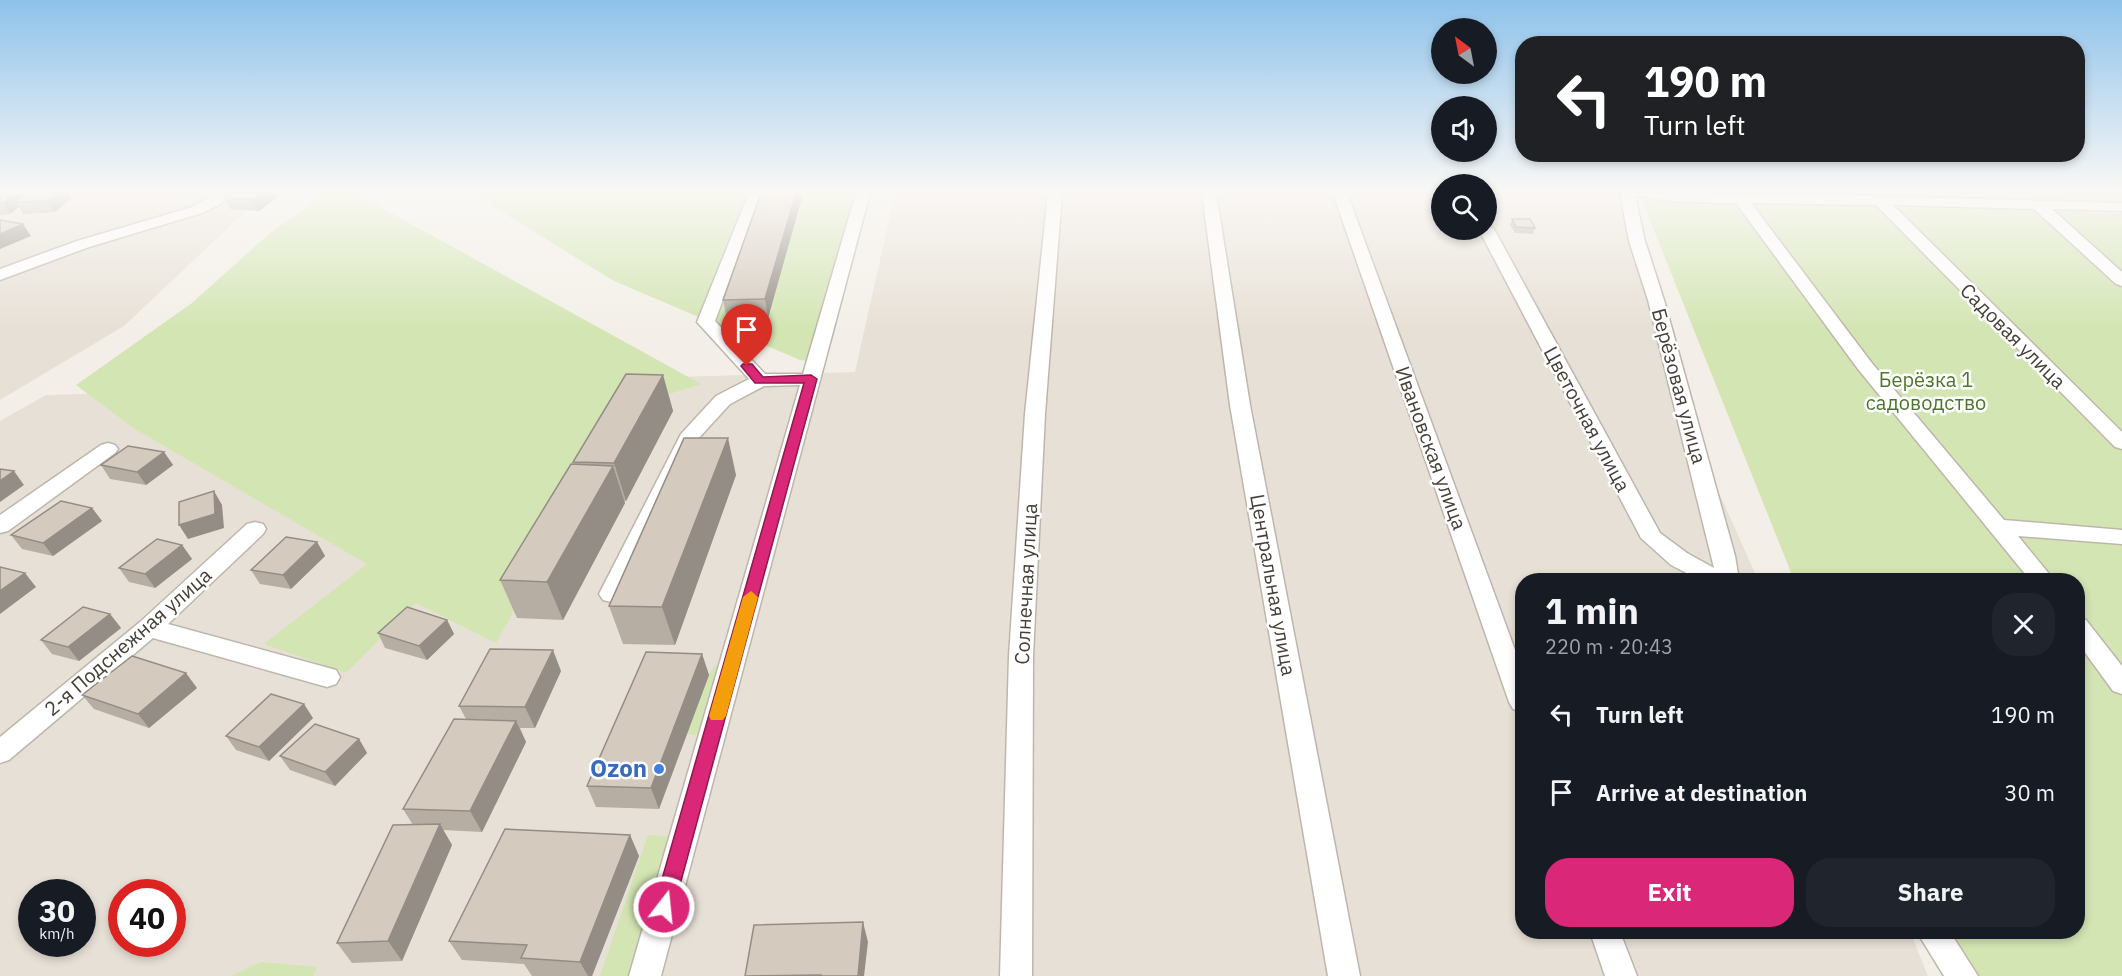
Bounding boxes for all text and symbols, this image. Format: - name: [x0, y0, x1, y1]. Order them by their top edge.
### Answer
- north arrow: [1431, 18, 1497, 84]
- map controls: [1431, 18, 1497, 240]
- text: 190 m: [1644, 54, 1767, 109]
- icon: left: [1545, 60, 1623, 138]
- button: sound: [1431, 96, 1497, 162]
- text: Turn left: [1644, 107, 1745, 142]
- button: search: [1431, 174, 1497, 240]
- street label: Садовая улица: [1955, 277, 2072, 395]
- pin: [721, 304, 772, 366]
- street label: Берёзовая улица: [1646, 305, 1713, 467]
- icon: arrive: [730, 313, 763, 346]
- street label: Цветочная улица: [1538, 341, 1637, 496]
- street label: Ивановская улица: [1389, 362, 1474, 534]
- park label: Берёзка 1 садоводство: [1866, 366, 1986, 416]
- street label: Центральная улица: [1244, 492, 1303, 678]
- street label: Солнечная улица: [1008, 502, 1043, 665]
- street label: 2-я Подснежная улица: [38, 561, 217, 722]
- text: 1 min: [1545, 587, 1639, 634]
- button: close: [1992, 593, 2055, 656]
- text: 220 m · 20:43: [1545, 633, 1673, 660]
- icon: left: [1545, 698, 1578, 731]
- text: Turn left: [1596, 700, 1684, 729]
- text: 190 m: [1991, 700, 2055, 729]
- place label: Ozon: [590, 752, 647, 784]
- marker: Ozon: [652, 762, 666, 776]
- icon: arrive: [1545, 776, 1578, 809]
- text: Arrive at destination: [1596, 778, 1807, 807]
- text: 30 m: [2004, 778, 2055, 807]
- button: Exit: [1545, 858, 1794, 927]
- button: Share: [1806, 858, 2055, 927]
- position arrow: [632, 875, 696, 939]
- speed limit sign: 40: [108, 879, 186, 957]
- text: 30: [39, 891, 75, 930]
- text: km/h: [39, 924, 75, 943]

